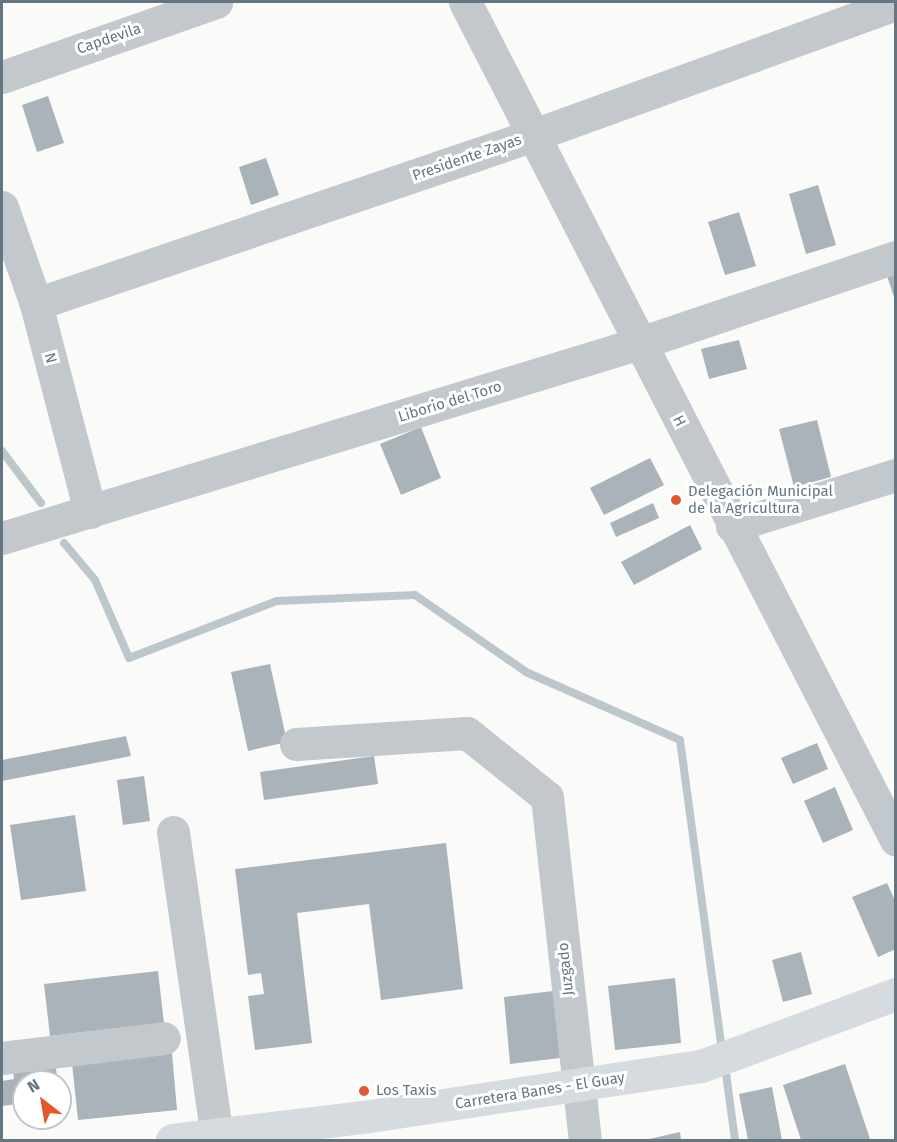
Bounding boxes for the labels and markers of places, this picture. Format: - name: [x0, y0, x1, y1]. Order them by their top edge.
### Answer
- place label: Delegación Municipal de la Agricultura: [688, 482, 833, 517]
- marker: Delegación Municipal de la Agricultura: [669, 493, 683, 507]
- place label: Los Taxis: [376, 1082, 437, 1100]
- marker: Los Taxis: [357, 1084, 371, 1098]

